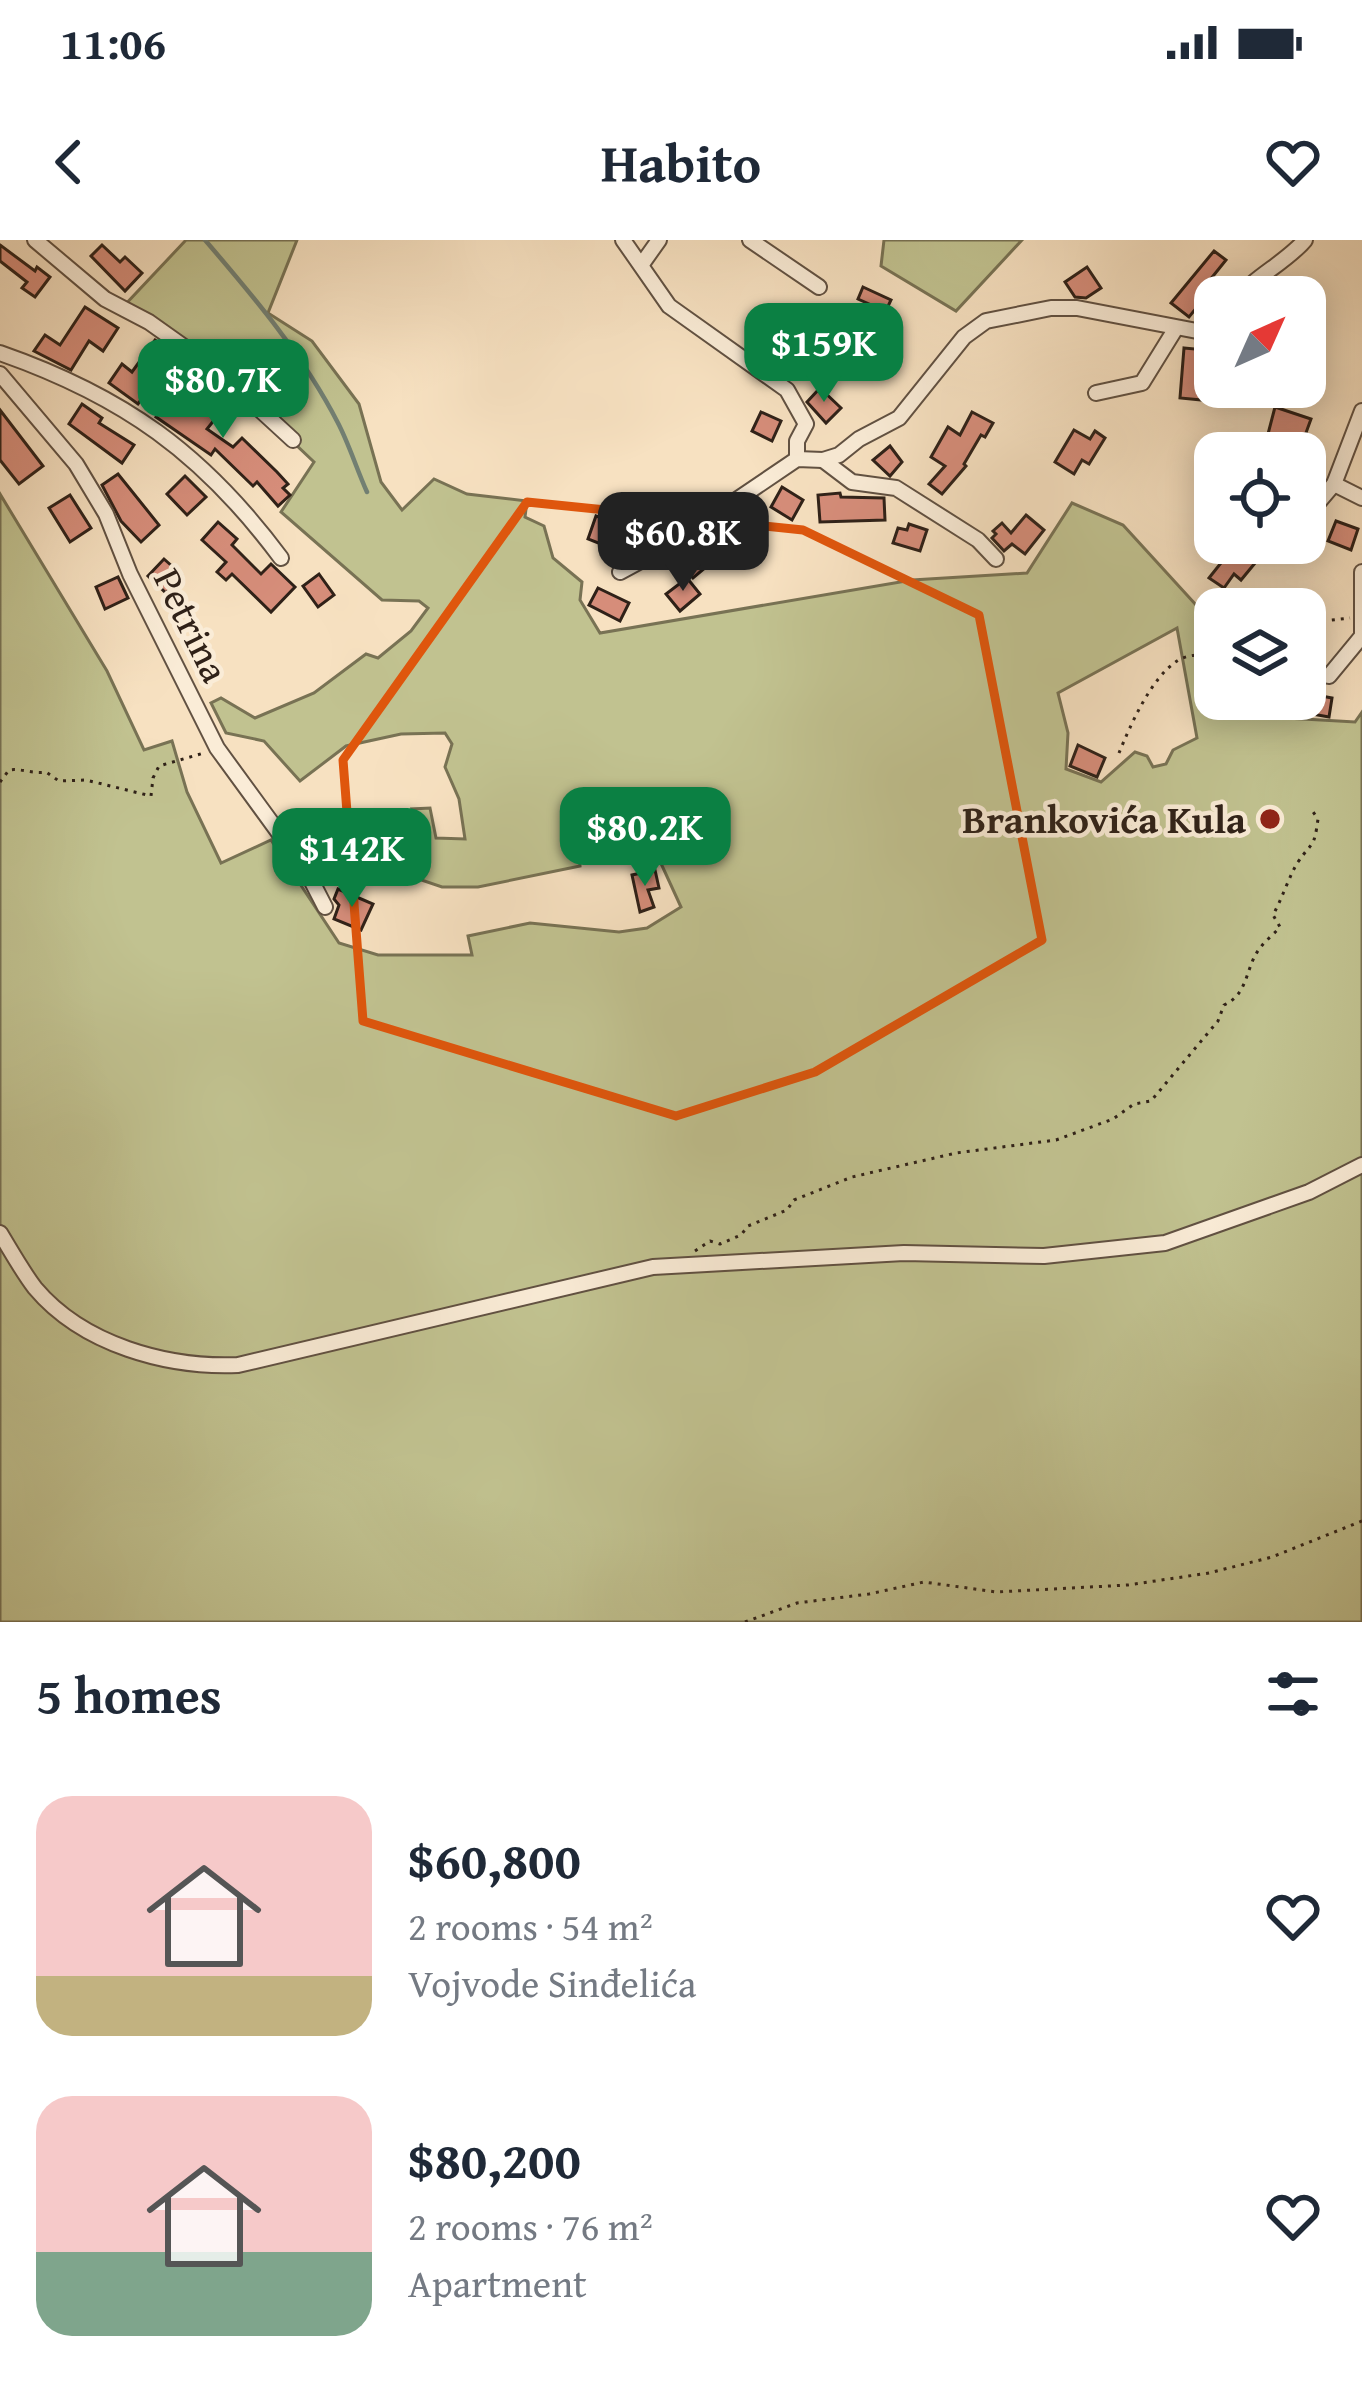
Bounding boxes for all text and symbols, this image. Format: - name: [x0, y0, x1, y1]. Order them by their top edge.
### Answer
- text: 11:06: [60, 10, 166, 75]
- text: Habito: [601, 123, 761, 202]
- icon: back: [36, 129, 102, 195]
- icon: heart: [1260, 129, 1326, 195]
- north arrow: [1194, 276, 1326, 408]
- map controls: [1194, 276, 1326, 720]
- pin: $159K: [740, 303, 908, 405]
- text: $159K: [771, 313, 877, 370]
- pin: $80.7K: [125, 339, 321, 441]
- text: $80.7K: [165, 349, 281, 406]
- button: locate: [1194, 432, 1326, 564]
- pin: $60.8K: [585, 492, 781, 594]
- text: $60.8K: [625, 502, 741, 559]
- street label: Petrina: [140, 558, 245, 692]
- button: layers: [1194, 588, 1326, 720]
- pin: $80.2K: [547, 787, 743, 889]
- place label: Brankovića Kula: [962, 790, 1246, 847]
- text: $80.2K: [587, 797, 703, 854]
- marker: Brankovića Kula: [1257, 806, 1283, 832]
- pin: $142K: [268, 808, 436, 910]
- text: $142K: [299, 818, 405, 875]
- text: 5 homes: [36, 1657, 222, 1732]
- icon: filters: [1260, 1661, 1326, 1727]
- text: $60,800: [408, 1822, 581, 1897]
- icon: home: [132, 1844, 276, 1988]
- icon: heart: [1260, 1883, 1326, 1949]
- text: 2 rooms · 54 m²: [408, 1897, 653, 1954]
- text: Vojvode Sinđelića: [408, 1954, 696, 2011]
- text: $80,200: [408, 2122, 581, 2197]
- icon: home: [132, 2144, 276, 2288]
- icon: heart: [1260, 2183, 1326, 2249]
- text: 2 rooms · 76 m²: [408, 2197, 653, 2254]
- text: Apartment: [408, 2254, 587, 2311]

